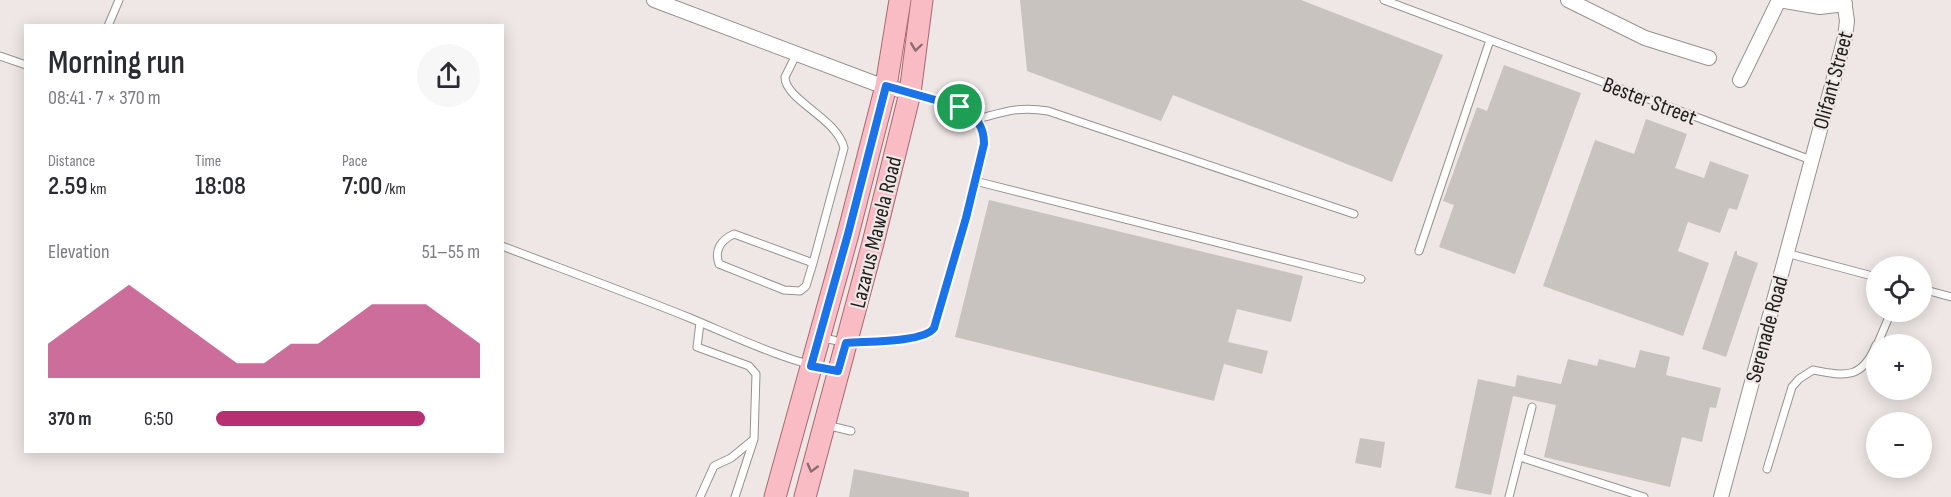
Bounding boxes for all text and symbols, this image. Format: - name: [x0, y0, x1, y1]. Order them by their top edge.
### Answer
- street label: Olifant Street: [1807, 28, 1860, 132]
- one-way arrow: [911, 42, 923, 51]
- text: Morning run: [48, 43, 185, 83]
- button: share: [417, 44, 480, 107]
- street label: Bester Street: [1599, 71, 1700, 132]
- pin: [934, 81, 985, 132]
- text: 08:41 · 7 × 370 m: [48, 86, 161, 110]
- icon: arrive: [943, 90, 976, 123]
- text: Distance: [48, 152, 95, 171]
- text: Time: [195, 152, 221, 171]
- text: Pace: [342, 152, 367, 171]
- street label: Lazarus Mawela Road: [845, 154, 908, 311]
- text: 2.59: [48, 171, 88, 202]
- text: 18:08: [195, 171, 246, 202]
- text: 7:00: [342, 171, 382, 202]
- text: km: [88, 180, 106, 199]
- text: /km: [382, 180, 406, 199]
- text: Elevation: [48, 240, 110, 264]
- text: 51–55 m: [422, 240, 480, 264]
- map controls: [1866, 256, 1932, 478]
- button: locate: [1866, 256, 1932, 322]
- street label: Serenade Road: [1740, 273, 1795, 386]
- button: +: [1866, 334, 1932, 400]
- text: 370 m: [48, 407, 92, 431]
- text: 6:50: [144, 407, 173, 431]
- button: −: [1866, 412, 1932, 478]
- one-way arrow: [807, 463, 820, 473]

